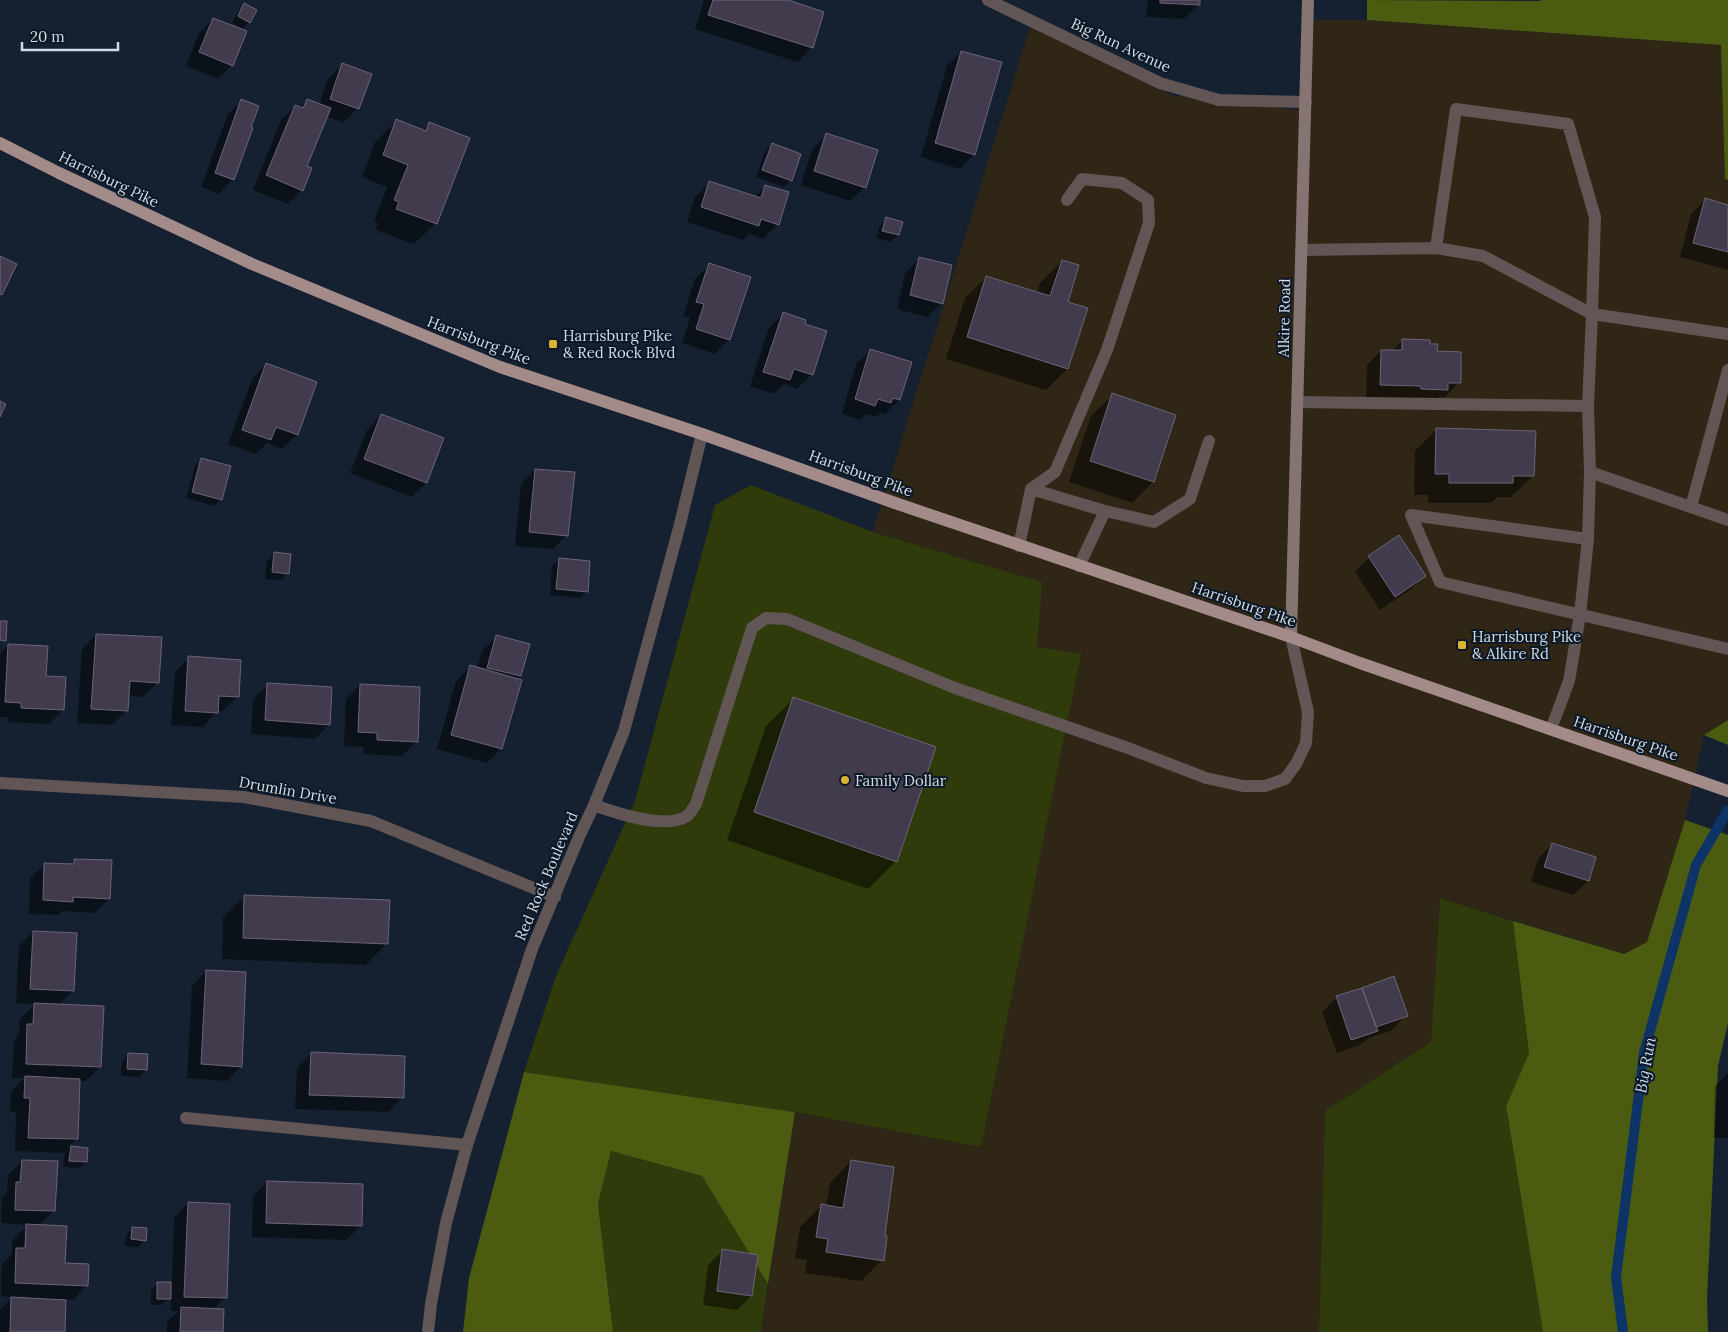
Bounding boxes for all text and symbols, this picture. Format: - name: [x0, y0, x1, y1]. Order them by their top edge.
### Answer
- street label: Big Run Avenue: [1068, 14, 1174, 76]
- scale bar: [22, 20, 119, 52]
- text: 20 m: [30, 27, 65, 46]
- street label: Harrisburg Pike: [56, 147, 162, 211]
- street label: Alkire Road: [1274, 278, 1294, 359]
- street label: Harrisburg Pike: [425, 312, 533, 368]
- place label: Harrisburg Pike & Red Rock Blvd: [563, 326, 675, 362]
- marker: Harrisburg Pike & Red Rock Blvd: [547, 338, 559, 350]
- street label: Harrisburg Pike: [806, 445, 916, 501]
- street label: Harrisburg Pike: [1189, 577, 1299, 631]
- place label: Harrisburg Pike & Alkire Rd: [1472, 627, 1581, 663]
- marker: Harrisburg Pike & Alkire Rd: [1456, 639, 1468, 651]
- street label: Harrisburg Pike: [1571, 711, 1681, 765]
- place label: Family Dollar: [855, 771, 947, 790]
- street label: Drumlin Drive: [238, 772, 338, 808]
- marker: Family Dollar: [839, 774, 851, 786]
- street label: Red Rock Boulevard: [510, 809, 582, 943]
- water label: Big Run: [1630, 1035, 1660, 1095]

